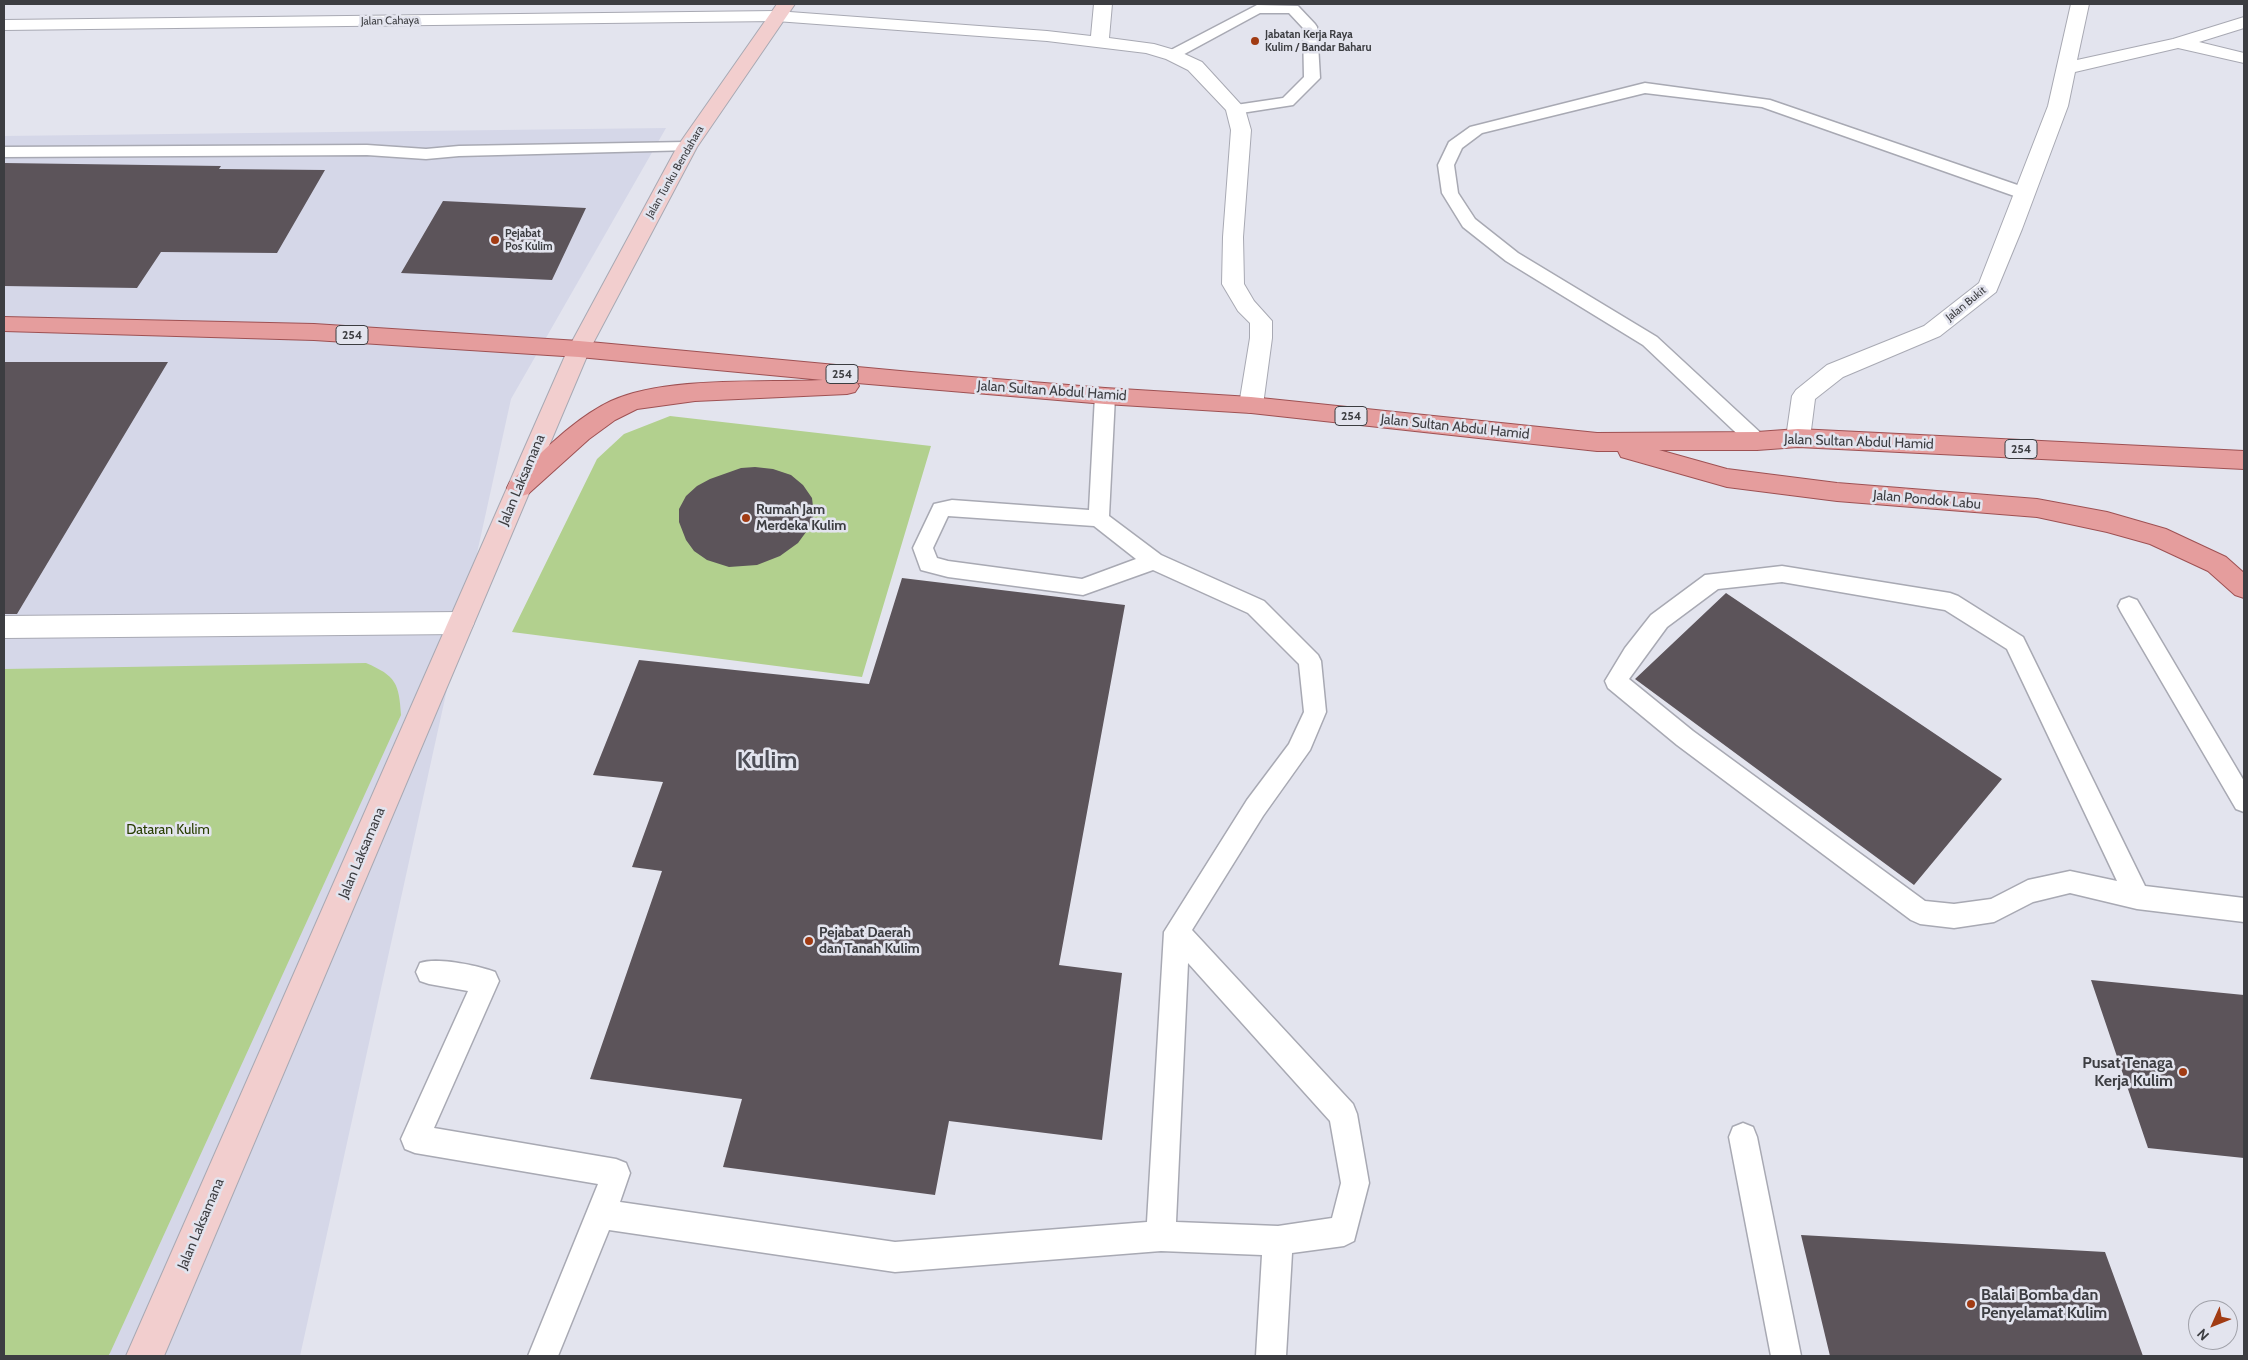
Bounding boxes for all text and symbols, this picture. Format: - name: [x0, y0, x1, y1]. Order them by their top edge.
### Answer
- street label: Jalan Cahaya: [361, 14, 419, 28]
- place label: Jabatan Kerja Raya Kulim / Bandar Baharu: [1265, 28, 1372, 54]
- marker: Jabatan Kerja Raya Kulim / Bandar Baharu: [1249, 35, 1261, 47]
- street label: Jalan Tunku Bendahara: [643, 124, 707, 220]
- place label: Pejabat Pos Kulim: [505, 227, 553, 253]
- marker: Pejabat Pos Kulim: [489, 234, 501, 246]
- street label: Jalan Bukit: [1943, 284, 1989, 324]
- road number: 254: [336, 326, 368, 344]
- road number: 254: [826, 364, 858, 384]
- street label: Jalan Sultan Abdul Hamid: [977, 377, 1127, 405]
- road number: 254: [1335, 406, 1367, 426]
- street label: Jalan Sultan Abdul Hamid: [1380, 411, 1530, 443]
- street label: Jalan Sultan Abdul Hamid: [1784, 431, 1934, 453]
- street label: Jalan Laksamana: [495, 432, 549, 528]
- road number: 254: [2005, 439, 2037, 458]
- street label: Jalan Pondok Labu: [1872, 487, 1982, 513]
- place label: Rumah Jam Merdeka Kulim: [756, 502, 847, 534]
- marker: Rumah Jam Merdeka Kulim: [740, 512, 752, 524]
- district label: Kulim: [737, 747, 797, 775]
- street label: Jalan Laksamana: [335, 805, 389, 901]
- park label: Dataran Kulim: [126, 822, 210, 838]
- place label: Pejabat Daerah dan Tanah Kulim: [819, 925, 920, 958]
- marker: Pejabat Daerah dan Tanah Kulim: [803, 935, 815, 947]
- place label: Pusat Tenaga Kerja Kulim: [2082, 1053, 2173, 1091]
- marker: Pusat Tenaga Kerja Kulim: [2177, 1066, 2189, 1078]
- street label: Jalan Laksamana: [174, 1176, 228, 1272]
- place label: Balai Bomba dan Penyelamat Kulim: [1981, 1285, 2107, 1323]
- marker: Balai Bomba dan Penyelamat Kulim: [1965, 1298, 1977, 1310]
- north arrow: [2188, 1300, 2238, 1350]
- text: N: [2193, 1325, 2213, 1345]

